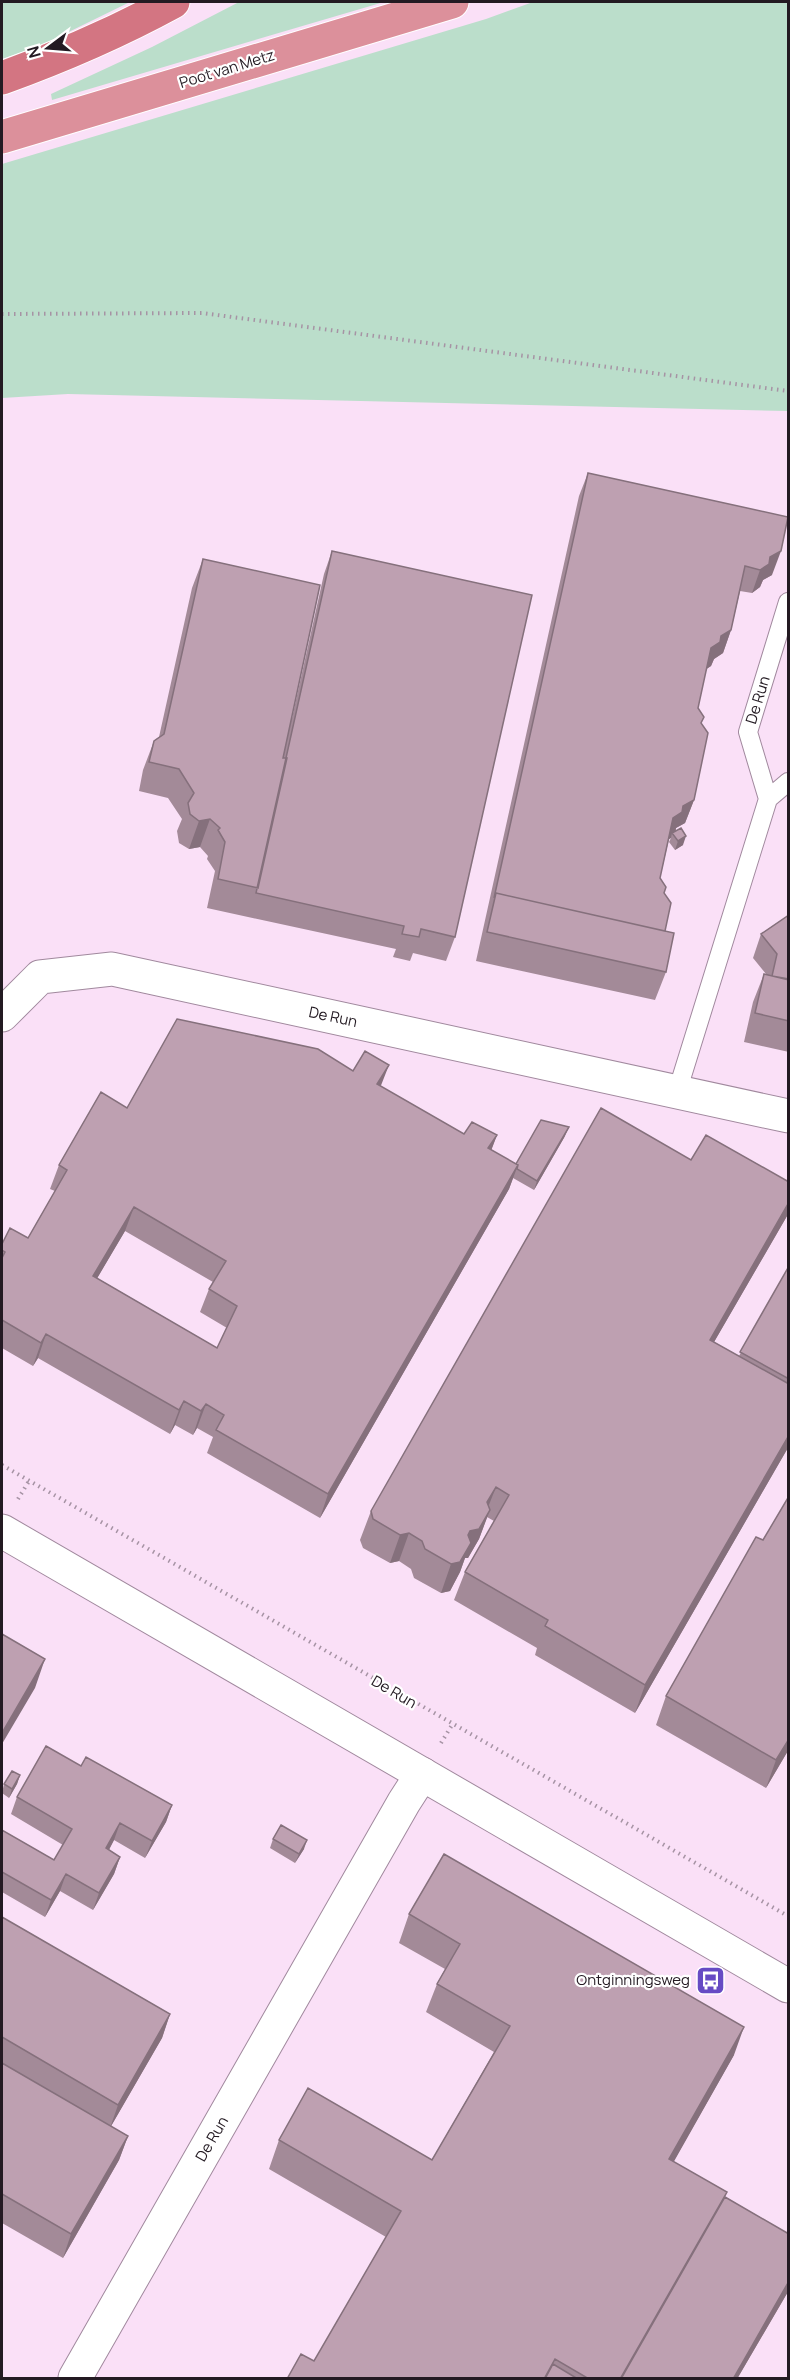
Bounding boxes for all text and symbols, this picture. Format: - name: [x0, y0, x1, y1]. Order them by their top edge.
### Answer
- north arrow: [18, 18, 78, 78]
- text: N: [21, 44, 46, 61]
- street label: Poot van Metz: [177, 44, 277, 93]
- street label: De Run: [740, 673, 775, 726]
- street label: De Run: [307, 1001, 359, 1032]
- street label: De Run: [368, 1670, 421, 1713]
- bus stop icon: Ontginningsweg: [695, 1964, 727, 1996]
- place label: Ontginningsweg: [576, 1969, 690, 1990]
- street label: De Run: [190, 2112, 233, 2165]

